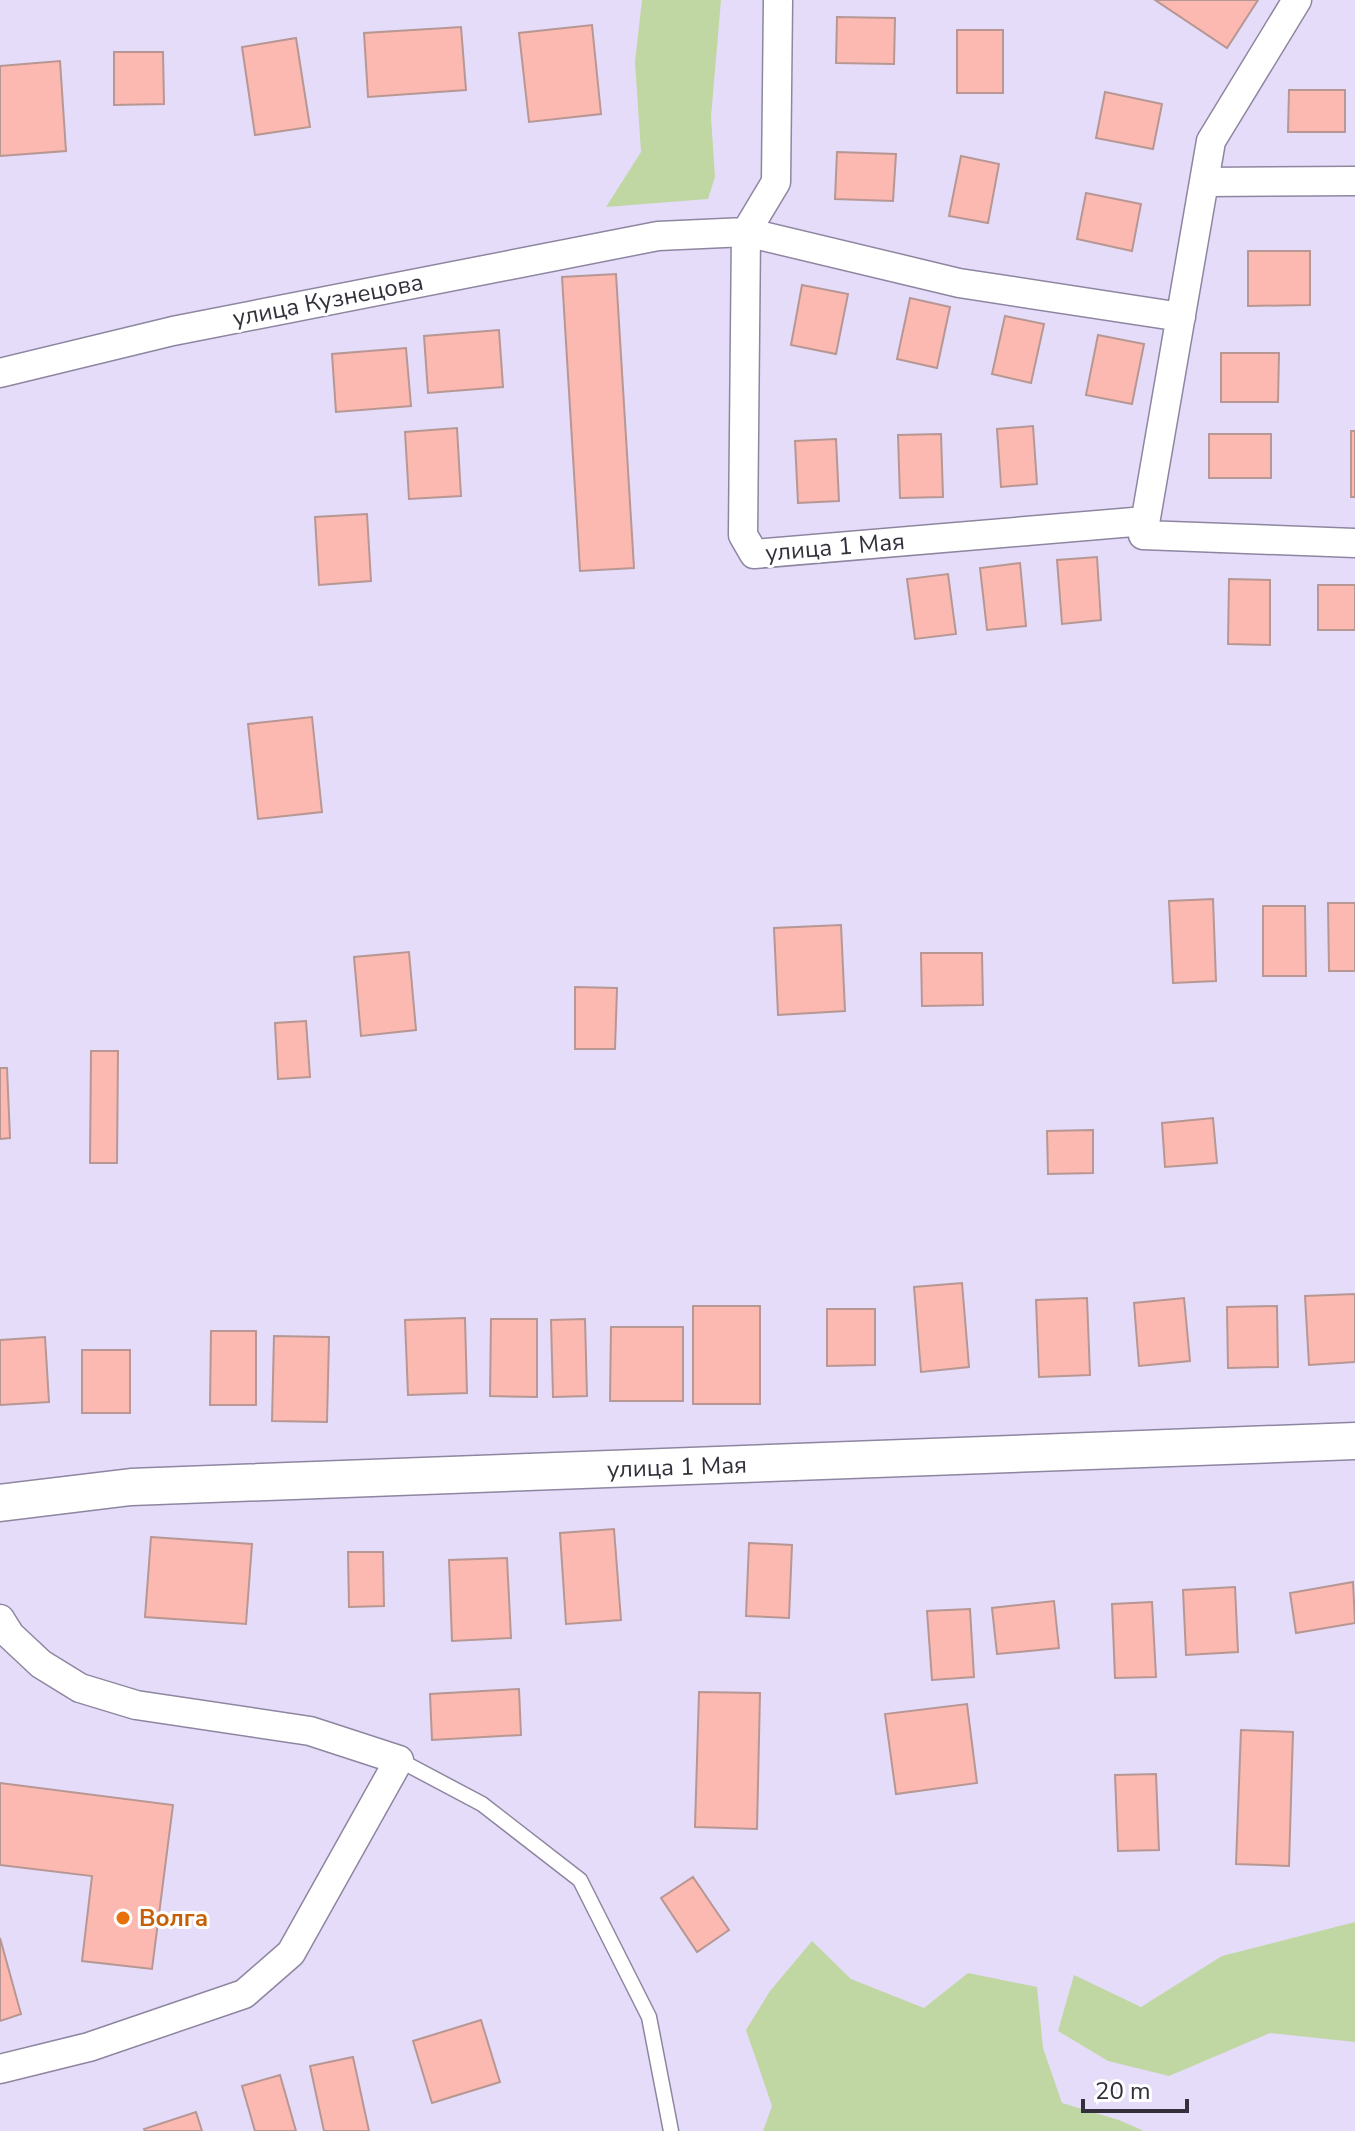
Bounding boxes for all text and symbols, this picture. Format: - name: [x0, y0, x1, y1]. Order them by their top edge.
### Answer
- street label: улица Кузнецова: [230, 266, 426, 334]
- street label: улица 1 Мая: [764, 525, 906, 569]
- street label: улица 1 Мая: [606, 1449, 748, 1485]
- place label: Волга: [139, 1902, 208, 1934]
- marker: Волга: [114, 1909, 132, 1927]
- scale bar: [1083, 2063, 1187, 2113]
- text: 20 m: [1095, 2075, 1151, 2107]

